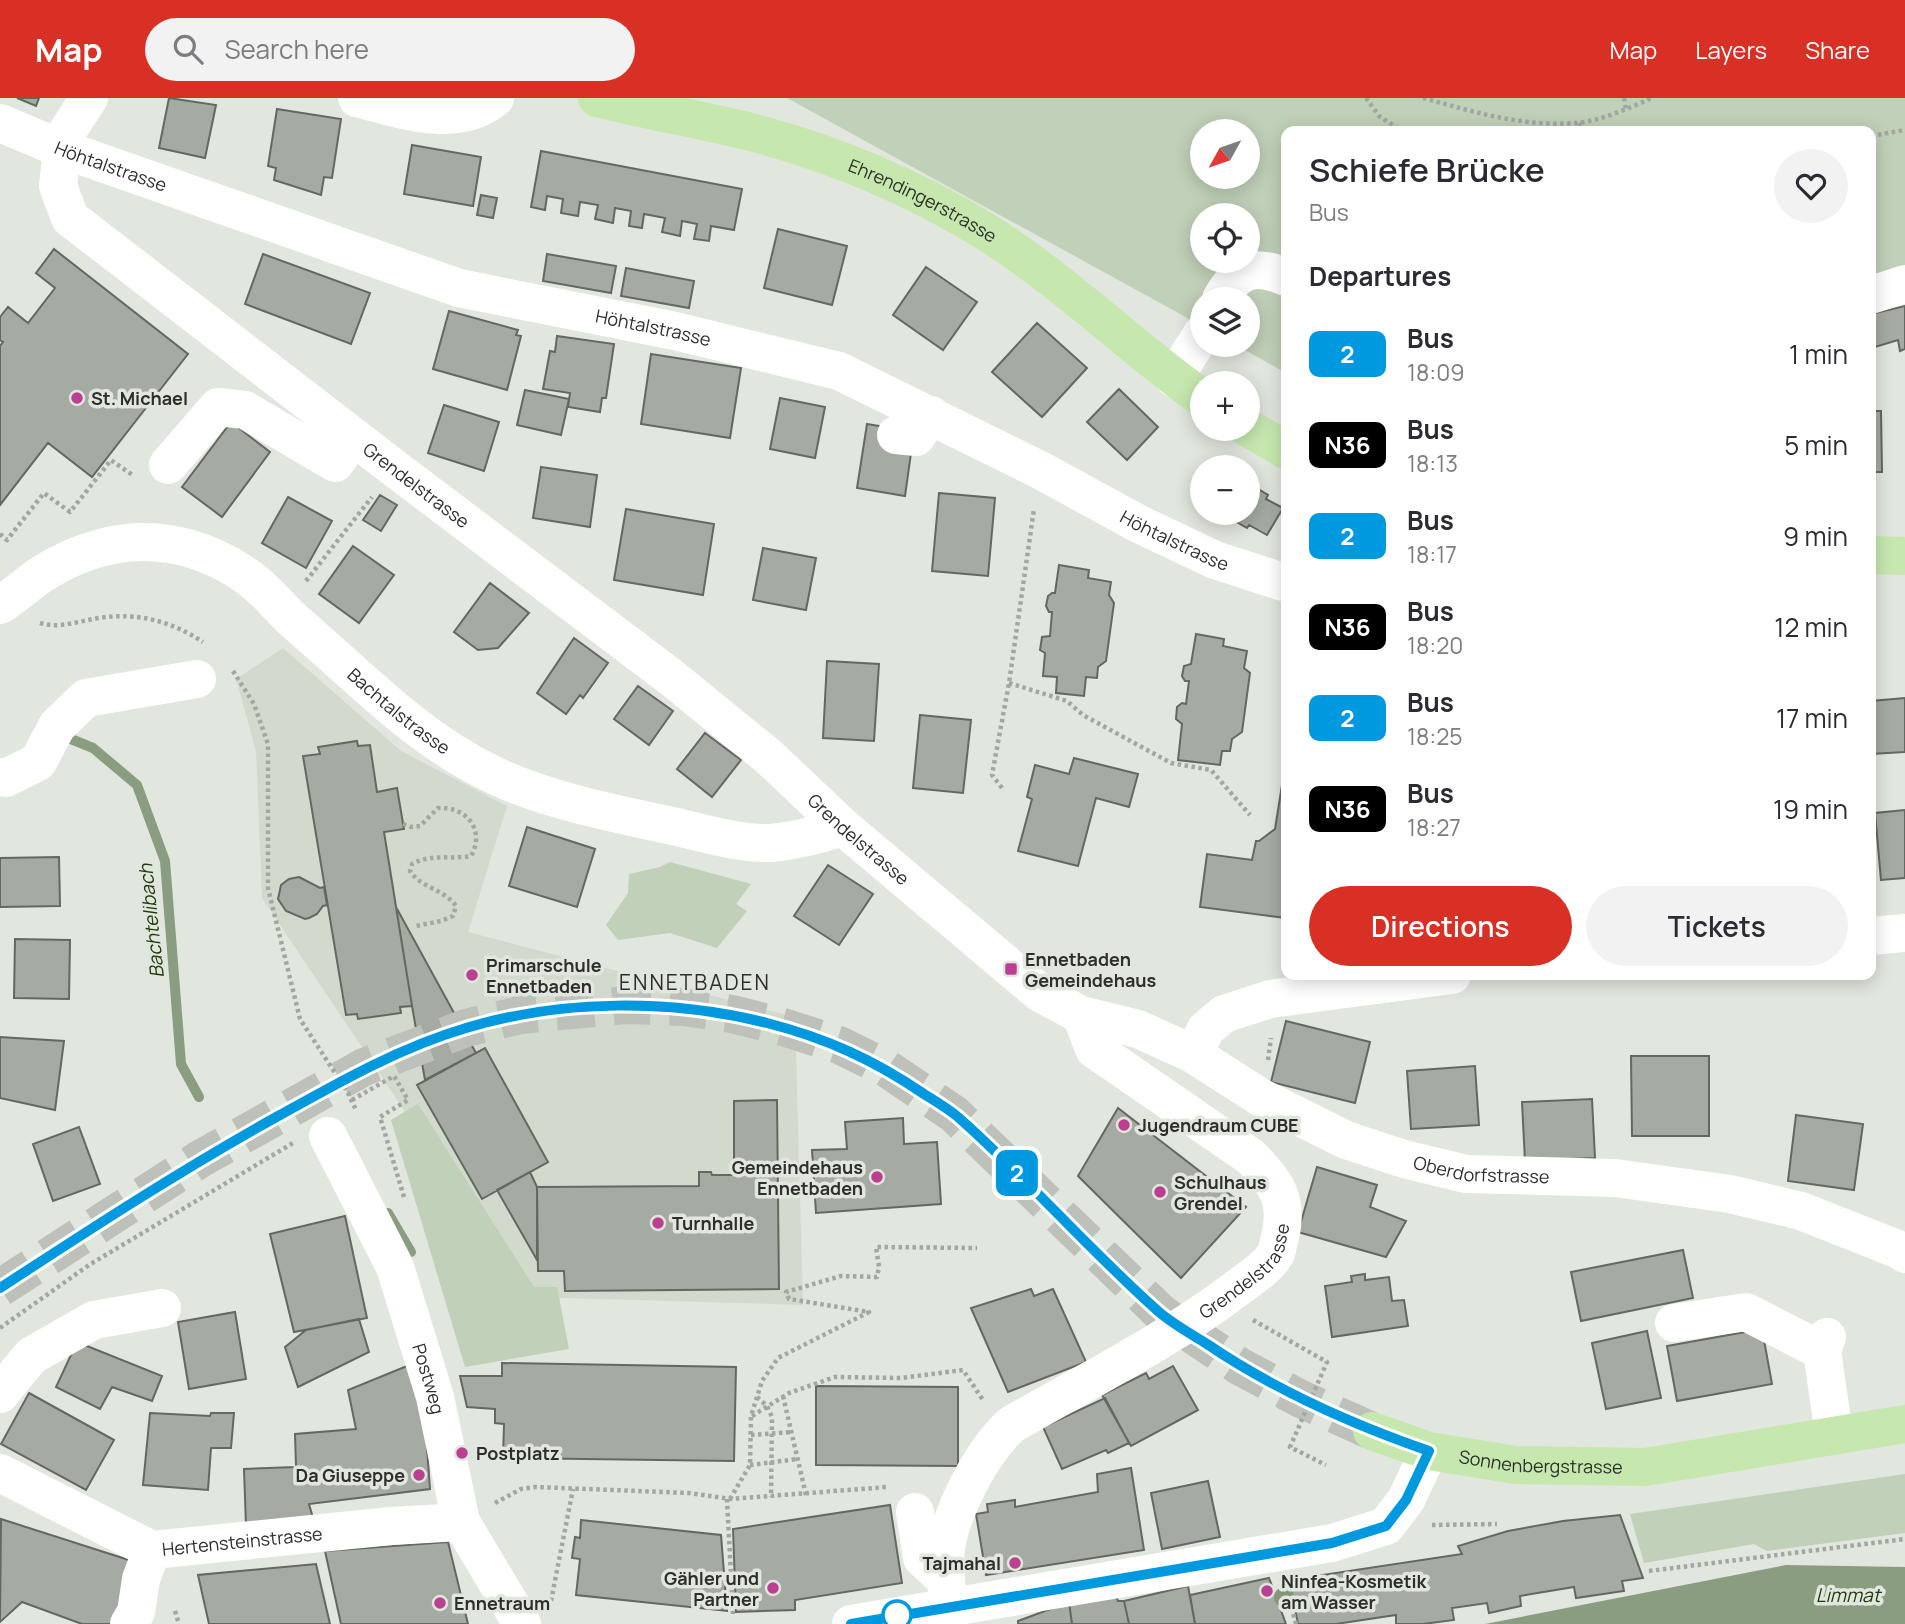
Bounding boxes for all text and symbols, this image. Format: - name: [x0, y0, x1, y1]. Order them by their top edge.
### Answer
- search box: [145, 18, 635, 81]
- text: Map: [35, 27, 103, 72]
- icon: search: [169, 30, 207, 68]
- text: Search here: [225, 31, 369, 67]
- text: Map: [1610, 33, 1657, 66]
- text: Layers: [1695, 33, 1767, 66]
- text: Share: [1805, 33, 1870, 66]
- north arrow: [1190, 119, 1260, 189]
- map controls: [1190, 119, 1260, 525]
- street label: Höhtalstrasse: [51, 135, 170, 197]
- text: Schiefe Brücke: [1309, 147, 1545, 192]
- button: heart: [1774, 149, 1848, 223]
- street label: Ehrendingerstrasse: [845, 153, 1002, 248]
- text: Bus: [1309, 196, 1349, 228]
- button: locate: [1190, 203, 1260, 273]
- text: Departures: [1309, 258, 1451, 294]
- button: layers: [1190, 287, 1260, 357]
- street label: Höhtalstrasse: [593, 303, 713, 351]
- text: Bus: [1407, 320, 1454, 356]
- text: 1 min: [1789, 336, 1848, 372]
- text: 2: [1340, 337, 1355, 370]
- text: 18:09: [1407, 356, 1465, 388]
- button: +: [1190, 371, 1260, 441]
- place label: St. Michael: [91, 386, 188, 410]
- marker: St. Michael: [69, 390, 85, 406]
- text: Bus: [1407, 411, 1454, 447]
- text: 5 min: [1784, 427, 1848, 463]
- text: N36: [1324, 428, 1371, 461]
- street label: Grendelstrasse: [358, 437, 475, 533]
- text: 18:13: [1407, 447, 1458, 479]
- button: −: [1190, 455, 1260, 525]
- text: Bus: [1407, 502, 1454, 538]
- street label: Höhtalstrasse: [1116, 504, 1232, 576]
- text: 9 min: [1783, 518, 1848, 554]
- text: 2: [1340, 519, 1355, 552]
- text: 18:17: [1407, 538, 1457, 570]
- text: Bus: [1407, 593, 1454, 629]
- text: 12 min: [1774, 609, 1848, 645]
- text: N36: [1324, 610, 1371, 643]
- text: 18:20: [1407, 629, 1463, 661]
- street label: Bachtalstrasse: [343, 662, 455, 760]
- text: Bus: [1407, 684, 1454, 720]
- text: 17 min: [1776, 700, 1848, 736]
- text: 2: [1340, 701, 1355, 734]
- text: 18:25: [1407, 720, 1463, 752]
- text: Bus: [1407, 775, 1454, 811]
- street label: Grendelstrasse: [803, 788, 915, 890]
- text: 19 min: [1773, 791, 1848, 827]
- text: N36: [1324, 792, 1371, 825]
- text: 18:27: [1407, 811, 1461, 843]
- water label: Bachtelibach: [132, 862, 170, 979]
- button: Directions: [1309, 886, 1572, 966]
- button: Tickets: [1586, 886, 1848, 966]
- place label: Ennetbaden Gemeindehaus: [1025, 947, 1157, 992]
- place label: Primarschule Ennetbaden: [486, 953, 602, 998]
- marker: Ennetbaden Gemeindehaus: [1003, 961, 1019, 977]
- marker: Primarschule Ennetbaden: [464, 967, 480, 983]
- district label: ENNETBADEN: [619, 968, 771, 996]
- place label: Jugendraum CUBE: [1138, 1113, 1299, 1137]
- marker: Jugendraum CUBE: [1116, 1117, 1132, 1133]
- line badge: 2: [994, 1150, 1040, 1196]
- street label: Oberdorfstrasse: [1411, 1150, 1550, 1188]
- place label: Gemeindehaus Ennetbaden: [732, 1155, 863, 1200]
- text: 2: [1010, 1156, 1024, 1189]
- marker: Gemeindehaus Ennetbaden: [869, 1169, 885, 1185]
- place label: Schulhaus Grendel: [1174, 1170, 1267, 1215]
- marker: Schulhaus Grendel: [1152, 1184, 1168, 1200]
- place label: Turnhalle: [672, 1211, 754, 1235]
- marker: Turnhalle: [650, 1215, 666, 1231]
- street label: Grendelstrasse: [1194, 1221, 1294, 1324]
- street label: Postweg: [407, 1340, 450, 1416]
- place label: Postplatz: [476, 1441, 560, 1465]
- street label: Sonnenbergstrasse: [1457, 1444, 1623, 1479]
- marker: Postplatz: [454, 1445, 470, 1461]
- place label: Da Giuseppe: [296, 1463, 405, 1487]
- marker: Da Giuseppe: [411, 1467, 427, 1483]
- street label: Hertensteinstrasse: [161, 1521, 324, 1561]
- place label: Tajmahal: [923, 1551, 1001, 1575]
- marker: Tajmahal: [1007, 1555, 1023, 1571]
- place label: Gähler und Partner: [664, 1566, 759, 1611]
- place label: Ninfea-Kosmetik am Wasser: [1281, 1569, 1428, 1614]
- marker: Gähler und Partner: [765, 1580, 781, 1596]
- water label: Limmat: [1816, 1582, 1883, 1608]
- marker: Ninfea-Kosmetik am Wasser: [1259, 1583, 1275, 1599]
- place label: Ennetraum: [454, 1591, 550, 1615]
- marker: Ennetraum: [432, 1595, 448, 1611]
- unlabelled marker: [882, 1600, 912, 1624]

